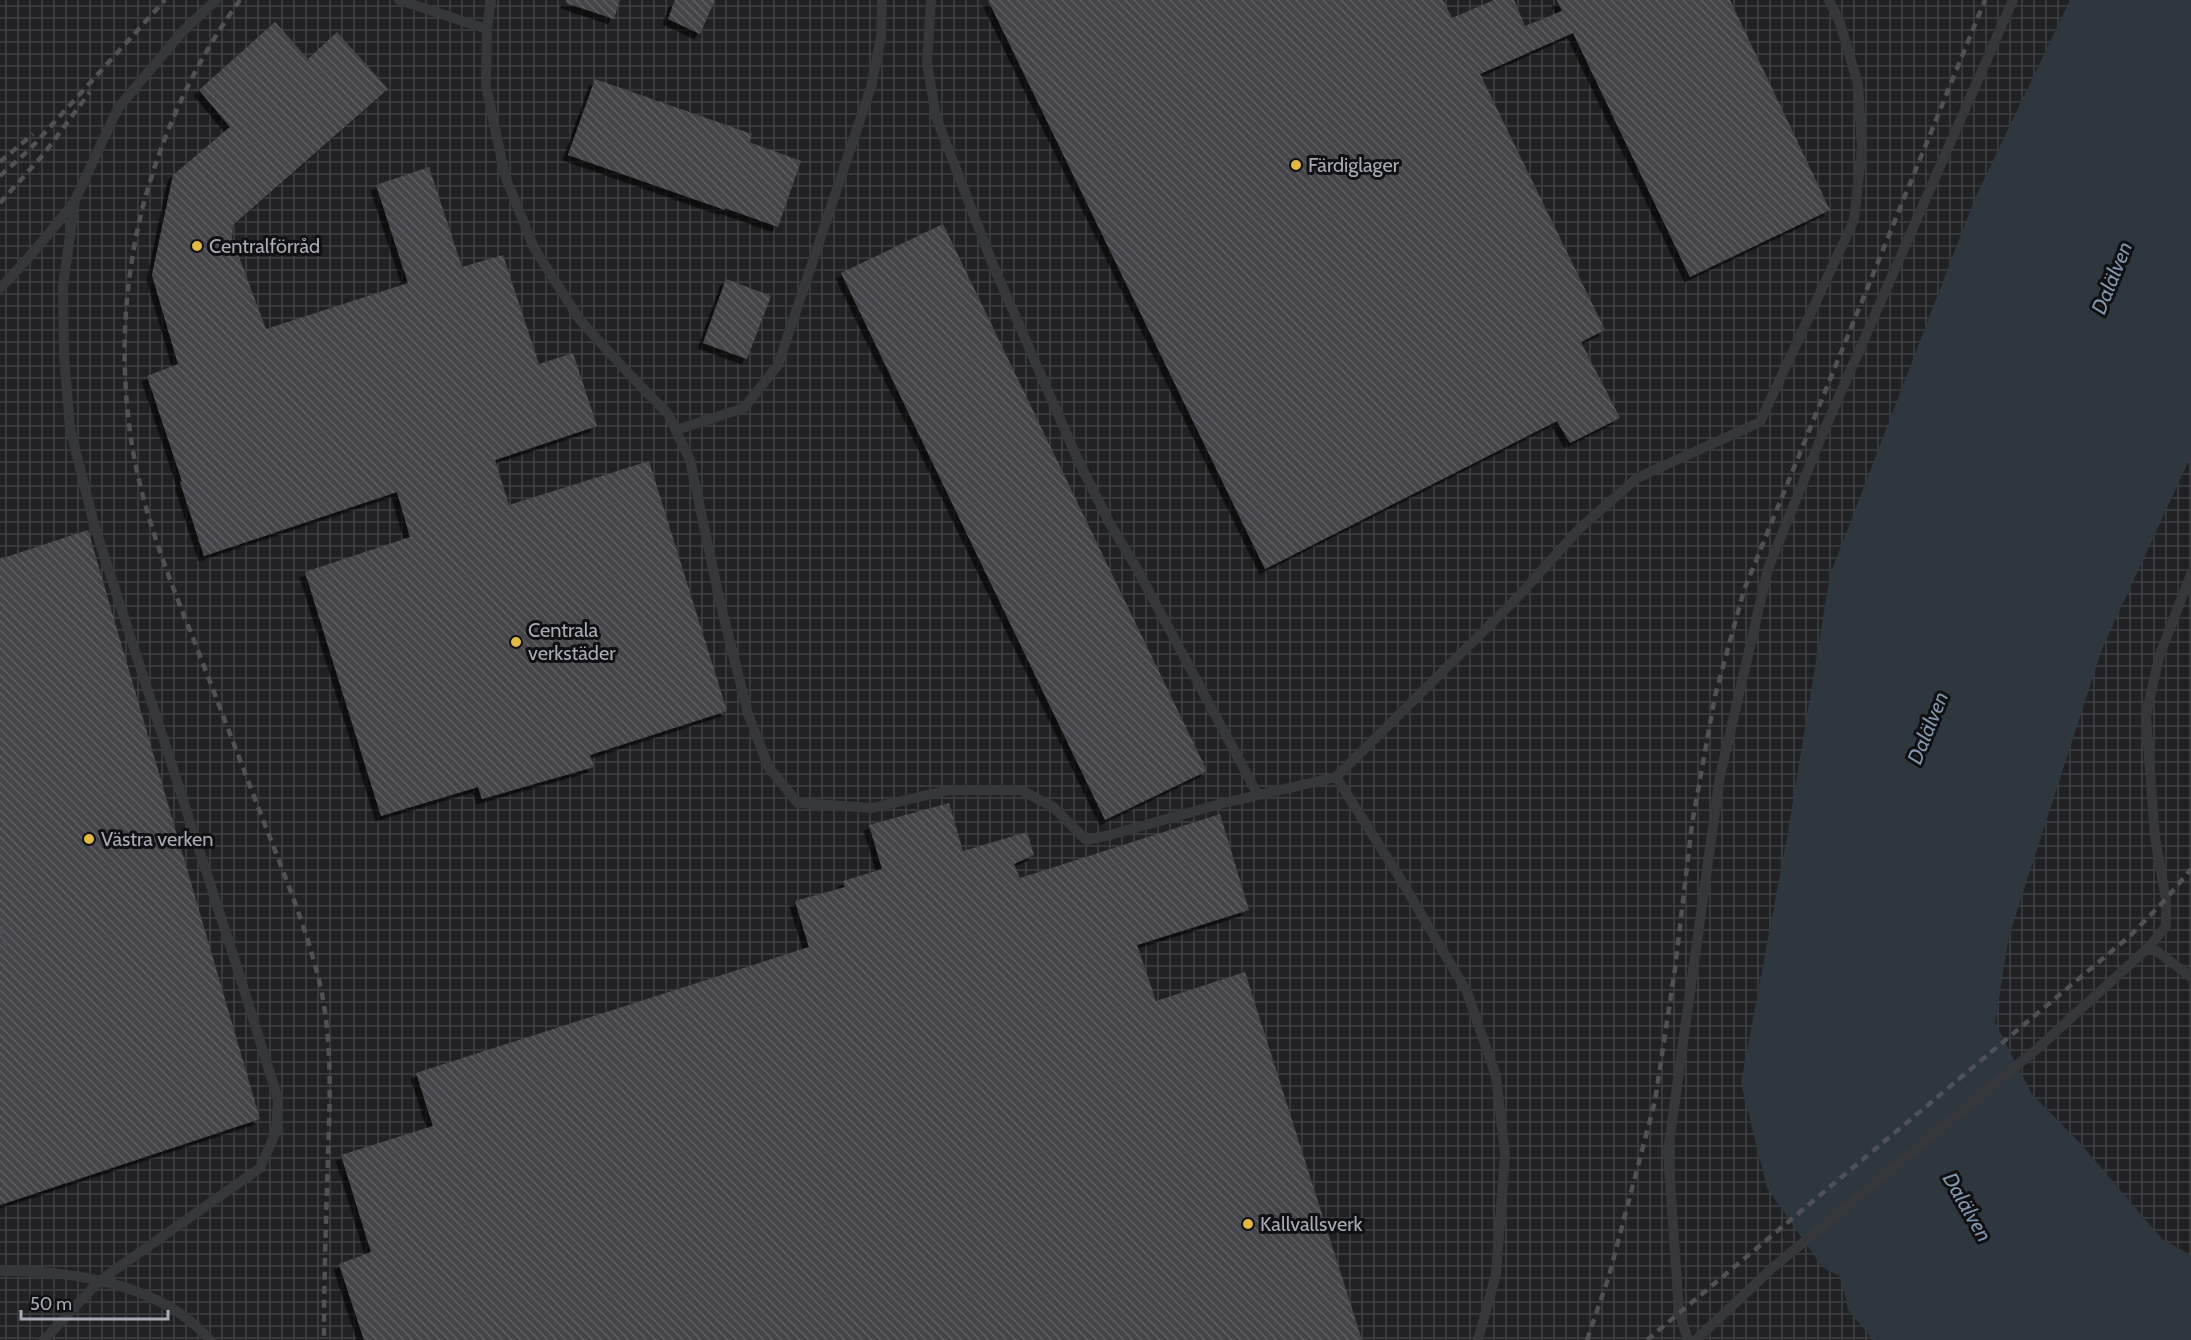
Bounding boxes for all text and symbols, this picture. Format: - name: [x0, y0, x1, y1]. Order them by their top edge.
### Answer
- place label: Färdiglager: [1308, 153, 1400, 177]
- marker: Färdiglager: [1289, 158, 1303, 172]
- place label: Centralförråd: [209, 234, 320, 258]
- water label: Dalälven: [2086, 238, 2137, 318]
- marker: Centralförråd: [190, 239, 204, 253]
- place label: Centrala verkstäder: [528, 618, 616, 665]
- marker: Centrala verkstäder: [509, 635, 523, 649]
- water label: Dalälven: [1902, 688, 1953, 768]
- place label: Västra verken: [101, 827, 213, 851]
- marker: Västra verken: [82, 832, 96, 846]
- water label: Dalälven: [1938, 1168, 1997, 1246]
- place label: Kallvallsverk: [1260, 1212, 1362, 1236]
- marker: Kallvallsverk: [1241, 1217, 1255, 1231]
- scale bar: [21, 1283, 168, 1321]
- text: 50 m: [30, 1293, 72, 1315]

